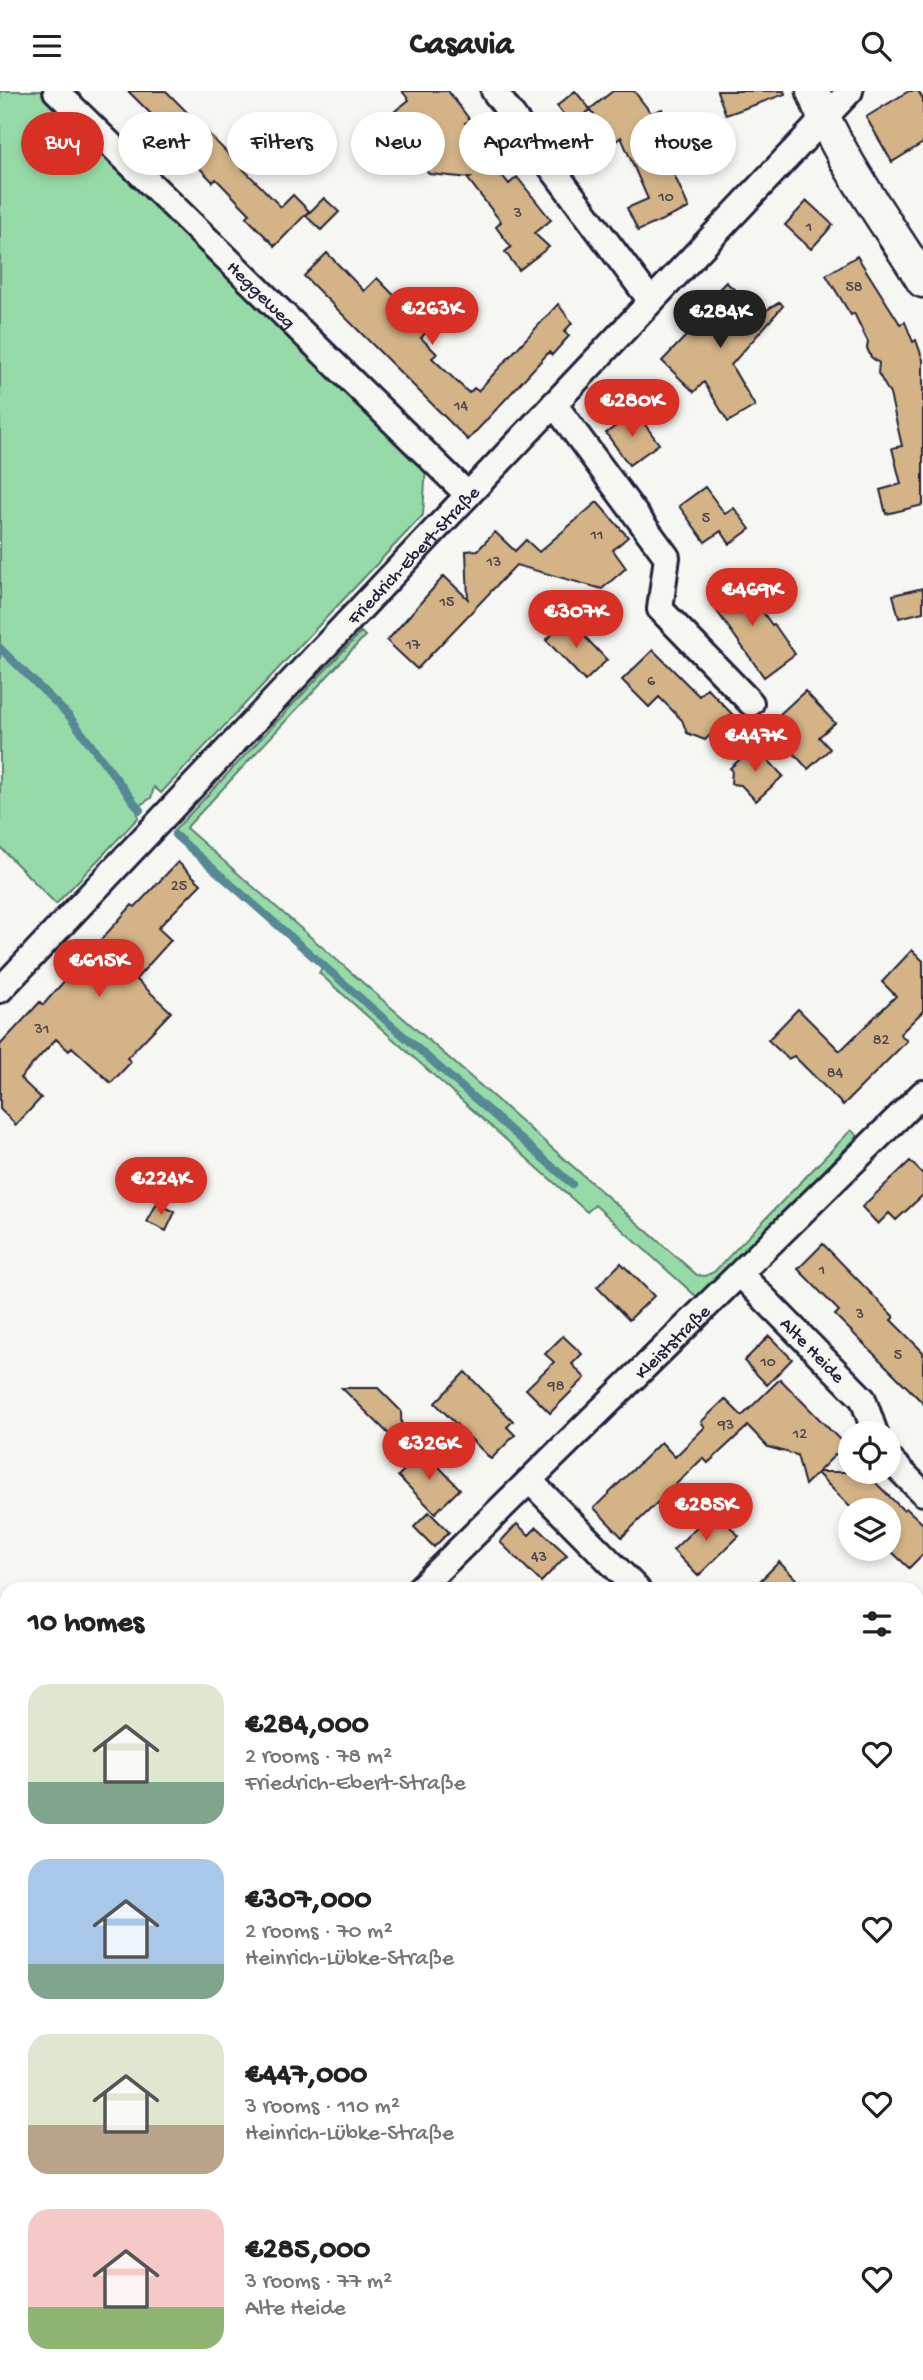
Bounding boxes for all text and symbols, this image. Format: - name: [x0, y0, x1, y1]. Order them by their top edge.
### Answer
- icon: menu: [28, 27, 66, 65]
- text: Casavia: [410, 27, 513, 65]
- icon: search: [857, 27, 895, 65]
- chip: Buy: [21, 112, 104, 175]
- chip: Rent: [118, 112, 213, 175]
- chip: Filters: [227, 112, 337, 175]
- chip: New: [351, 112, 445, 175]
- chip: Apartment: [459, 112, 616, 175]
- chip: House: [630, 112, 736, 175]
- house number: 10: [657, 189, 674, 208]
- house number: 3: [513, 205, 522, 224]
- house number: 1: [805, 219, 812, 238]
- street label: Heggeweg: [221, 257, 299, 335]
- house number: 58: [845, 279, 863, 298]
- pin: €263K: [383, 287, 481, 347]
- pin: €284K: [671, 291, 769, 350]
- text: €263K: [401, 296, 463, 323]
- text: €284K: [689, 299, 751, 326]
- pin: €280K: [583, 379, 681, 439]
- text: €280K: [600, 388, 664, 415]
- house number: 14: [453, 398, 468, 417]
- street label: Friedrich-Ebert-Straße: [343, 482, 486, 631]
- house number: 5: [702, 510, 710, 529]
- house number: 11: [590, 527, 603, 546]
- house number: 13: [486, 554, 501, 573]
- pin: €469K: [703, 568, 801, 628]
- text: €469K: [722, 577, 782, 604]
- pin: €307K: [527, 591, 625, 650]
- house number: 15: [439, 594, 454, 613]
- text: €307K: [544, 599, 608, 626]
- house number: 17: [405, 637, 421, 656]
- house number: 6: [647, 673, 656, 692]
- pin: €447K: [706, 715, 804, 774]
- text: €447K: [725, 723, 785, 750]
- house number: 25: [171, 878, 187, 897]
- pin: €615K: [50, 939, 148, 999]
- text: €615K: [69, 948, 129, 975]
- house number: 31: [34, 1021, 49, 1040]
- house number: 82: [873, 1032, 889, 1051]
- house number: 84: [827, 1065, 844, 1084]
- pin: €224K: [112, 1157, 210, 1217]
- text: €224K: [131, 1166, 191, 1193]
- house number: 1: [818, 1262, 825, 1281]
- street label: Kleiststraße: [631, 1301, 716, 1385]
- house number: 3: [855, 1306, 864, 1325]
- street label: Alte Heide: [774, 1314, 849, 1389]
- house number: 5: [894, 1347, 902, 1366]
- house number: 10: [759, 1354, 776, 1373]
- house number: 98: [547, 1378, 565, 1397]
- house number: 93: [717, 1417, 734, 1436]
- map controls: [838, 1421, 901, 1561]
- button: locate: [838, 1421, 901, 1484]
- pin: €326K: [380, 1423, 478, 1482]
- house number: 12: [792, 1426, 807, 1445]
- text: €326K: [398, 1431, 460, 1458]
- pin: €285K: [657, 1483, 755, 1543]
- text: €285K: [675, 1492, 737, 1519]
- button: layers: [838, 1498, 901, 1561]
- house number: 43: [531, 1549, 547, 1568]
- icon: filters: [858, 1605, 896, 1643]
- text: 10 homes: [28, 1607, 144, 1642]
- text: €284,000: [245, 1709, 369, 1744]
- icon: home: [84, 1712, 168, 1796]
- icon: heart: [858, 1735, 896, 1773]
- text: 2 rooms · 78 m²: [245, 1744, 392, 1771]
- text: Friedrich-Ebert-Straße: [245, 1771, 466, 1798]
- text: €307,000: [245, 1884, 372, 1919]
- icon: home: [84, 1887, 168, 1971]
- icon: heart: [858, 1910, 896, 1948]
- text: 2 rooms · 70 m²: [245, 1919, 393, 1946]
- text: Heinrich-Lübke-Straße: [245, 1946, 454, 1973]
- text: €447,000: [245, 2059, 367, 2094]
- icon: home: [84, 2062, 168, 2146]
- icon: heart: [858, 2085, 896, 2123]
- text: 3 rooms · 110 m²: [245, 2094, 400, 2121]
- text: Heinrich-Lübke-Straße: [245, 2121, 454, 2148]
- text: €285,000: [245, 2234, 370, 2269]
- icon: home: [84, 2237, 168, 2321]
- icon: heart: [858, 2260, 896, 2298]
- text: 3 rooms · 77 m²: [245, 2269, 392, 2296]
- text: Alte Heide: [245, 2296, 346, 2323]

